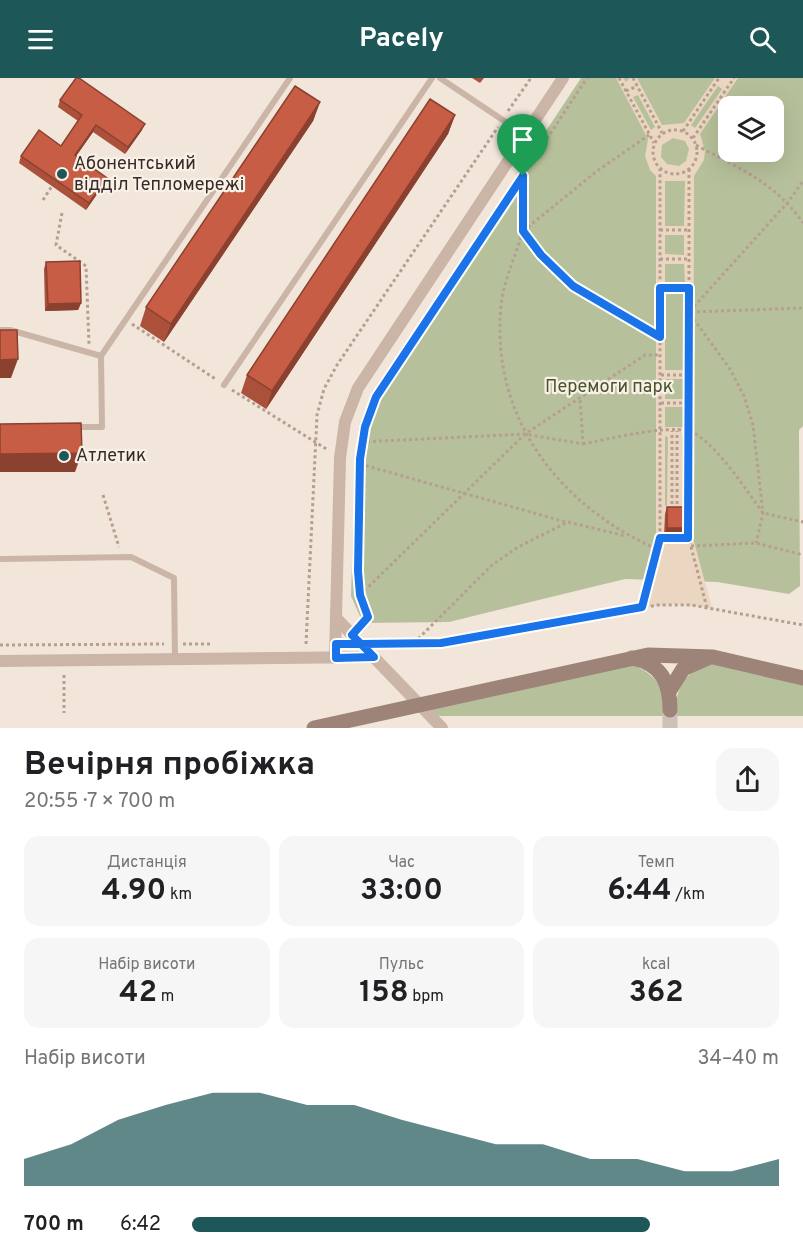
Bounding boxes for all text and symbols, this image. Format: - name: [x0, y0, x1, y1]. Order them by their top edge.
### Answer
- text: Pacely: [359, 22, 444, 56]
- icon: menu: [24, 23, 57, 56]
- icon: search: [746, 23, 779, 56]
- map controls: [718, 96, 784, 162]
- button: layers: [718, 96, 784, 162]
- pin: [497, 114, 548, 176]
- icon: arrive: [506, 123, 539, 156]
- place label: Абонентський відділ Тепломережі: [74, 153, 244, 197]
- marker: Абонентський відділ Тепломережі: [55, 167, 69, 181]
- park label: Перемоги парк: [545, 376, 673, 399]
- place label: Атлетик: [76, 445, 146, 468]
- marker: Атлетик: [57, 449, 71, 463]
- text: Вечірня пробіжка: [24, 745, 315, 787]
- button: share: [716, 748, 779, 811]
- text: 20:55 · 7 × 700 m: [24, 789, 175, 815]
- text: Дистанція: [107, 853, 187, 873]
- text: Час: [388, 853, 415, 873]
- text: Темп: [638, 853, 675, 873]
- text: 4.90: [101, 873, 166, 910]
- text: 33:00: [360, 873, 443, 910]
- text: 6:44: [607, 873, 672, 910]
- text: km: [166, 885, 192, 905]
- text: /km: [672, 885, 705, 905]
- text: Набір висоти: [98, 955, 195, 975]
- text: Пульс: [379, 955, 424, 975]
- text: kcal: [642, 955, 670, 975]
- text: 42: [119, 975, 157, 1012]
- text: 158: [359, 975, 409, 1012]
- text: 362: [629, 975, 684, 1012]
- text: m: [157, 987, 174, 1007]
- text: bpm: [409, 987, 444, 1007]
- text: Набір висоти: [24, 1046, 146, 1072]
- text: 34–40 m: [697, 1046, 779, 1072]
- text: 700 m: [24, 1212, 84, 1238]
- text: 6:42: [120, 1212, 161, 1238]

